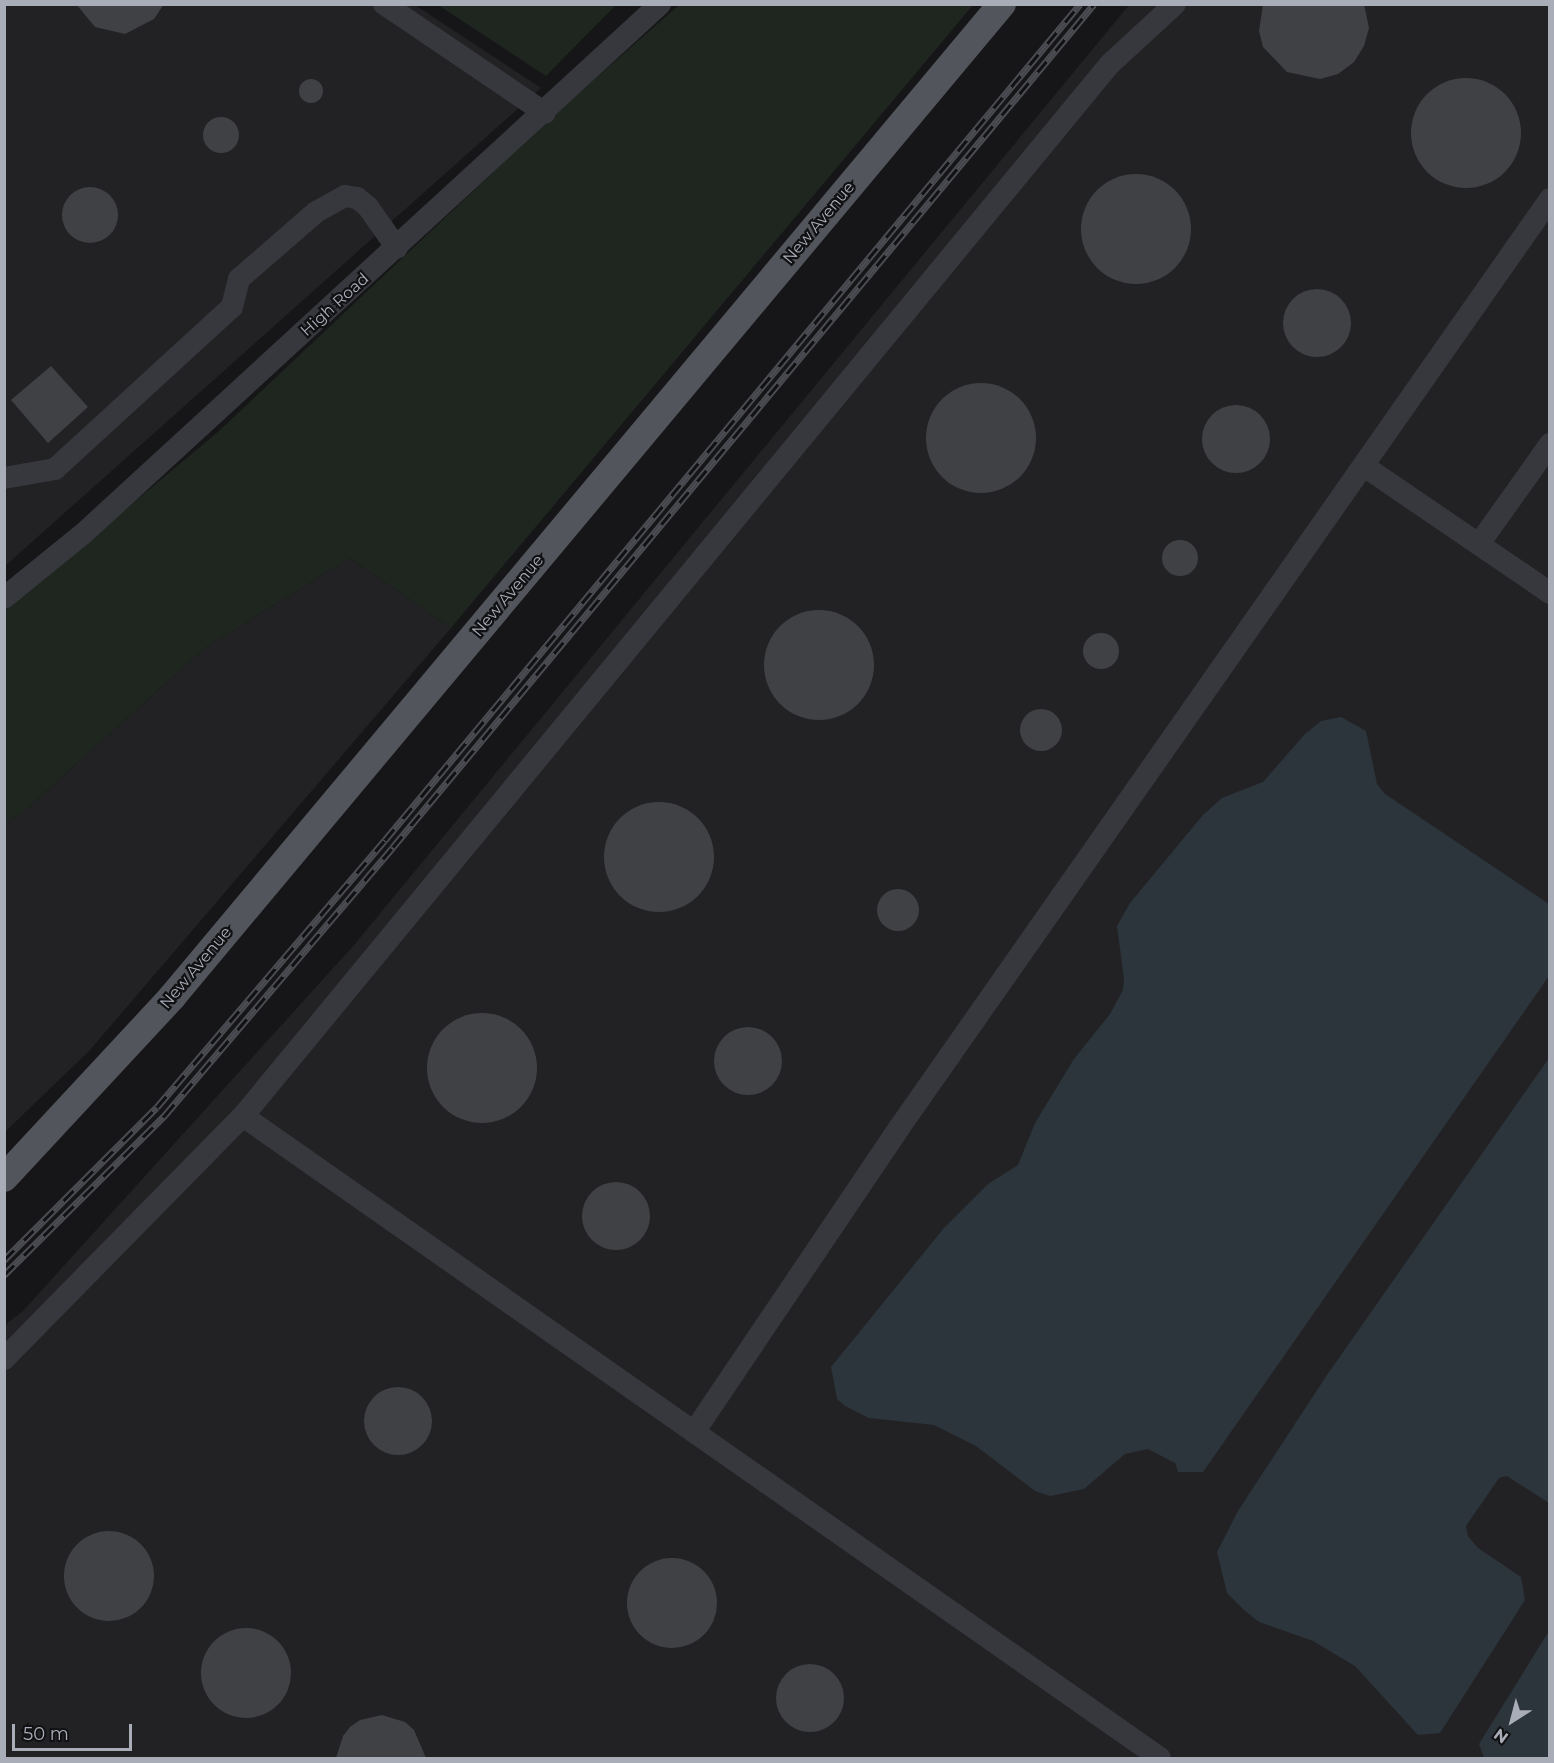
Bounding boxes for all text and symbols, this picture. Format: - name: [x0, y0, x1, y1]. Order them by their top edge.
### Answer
- street label: New Avenue: [779, 178, 859, 268]
- street label: High Road: [297, 269, 373, 341]
- street label: New Avenue: [468, 551, 548, 641]
- street label: New Avenue: [156, 923, 236, 1013]
- north arrow: [1482, 1691, 1542, 1751]
- scale bar: [15, 1712, 135, 1750]
- text: 50 m: [23, 1723, 69, 1745]
- text: N: [1490, 1724, 1512, 1747]

